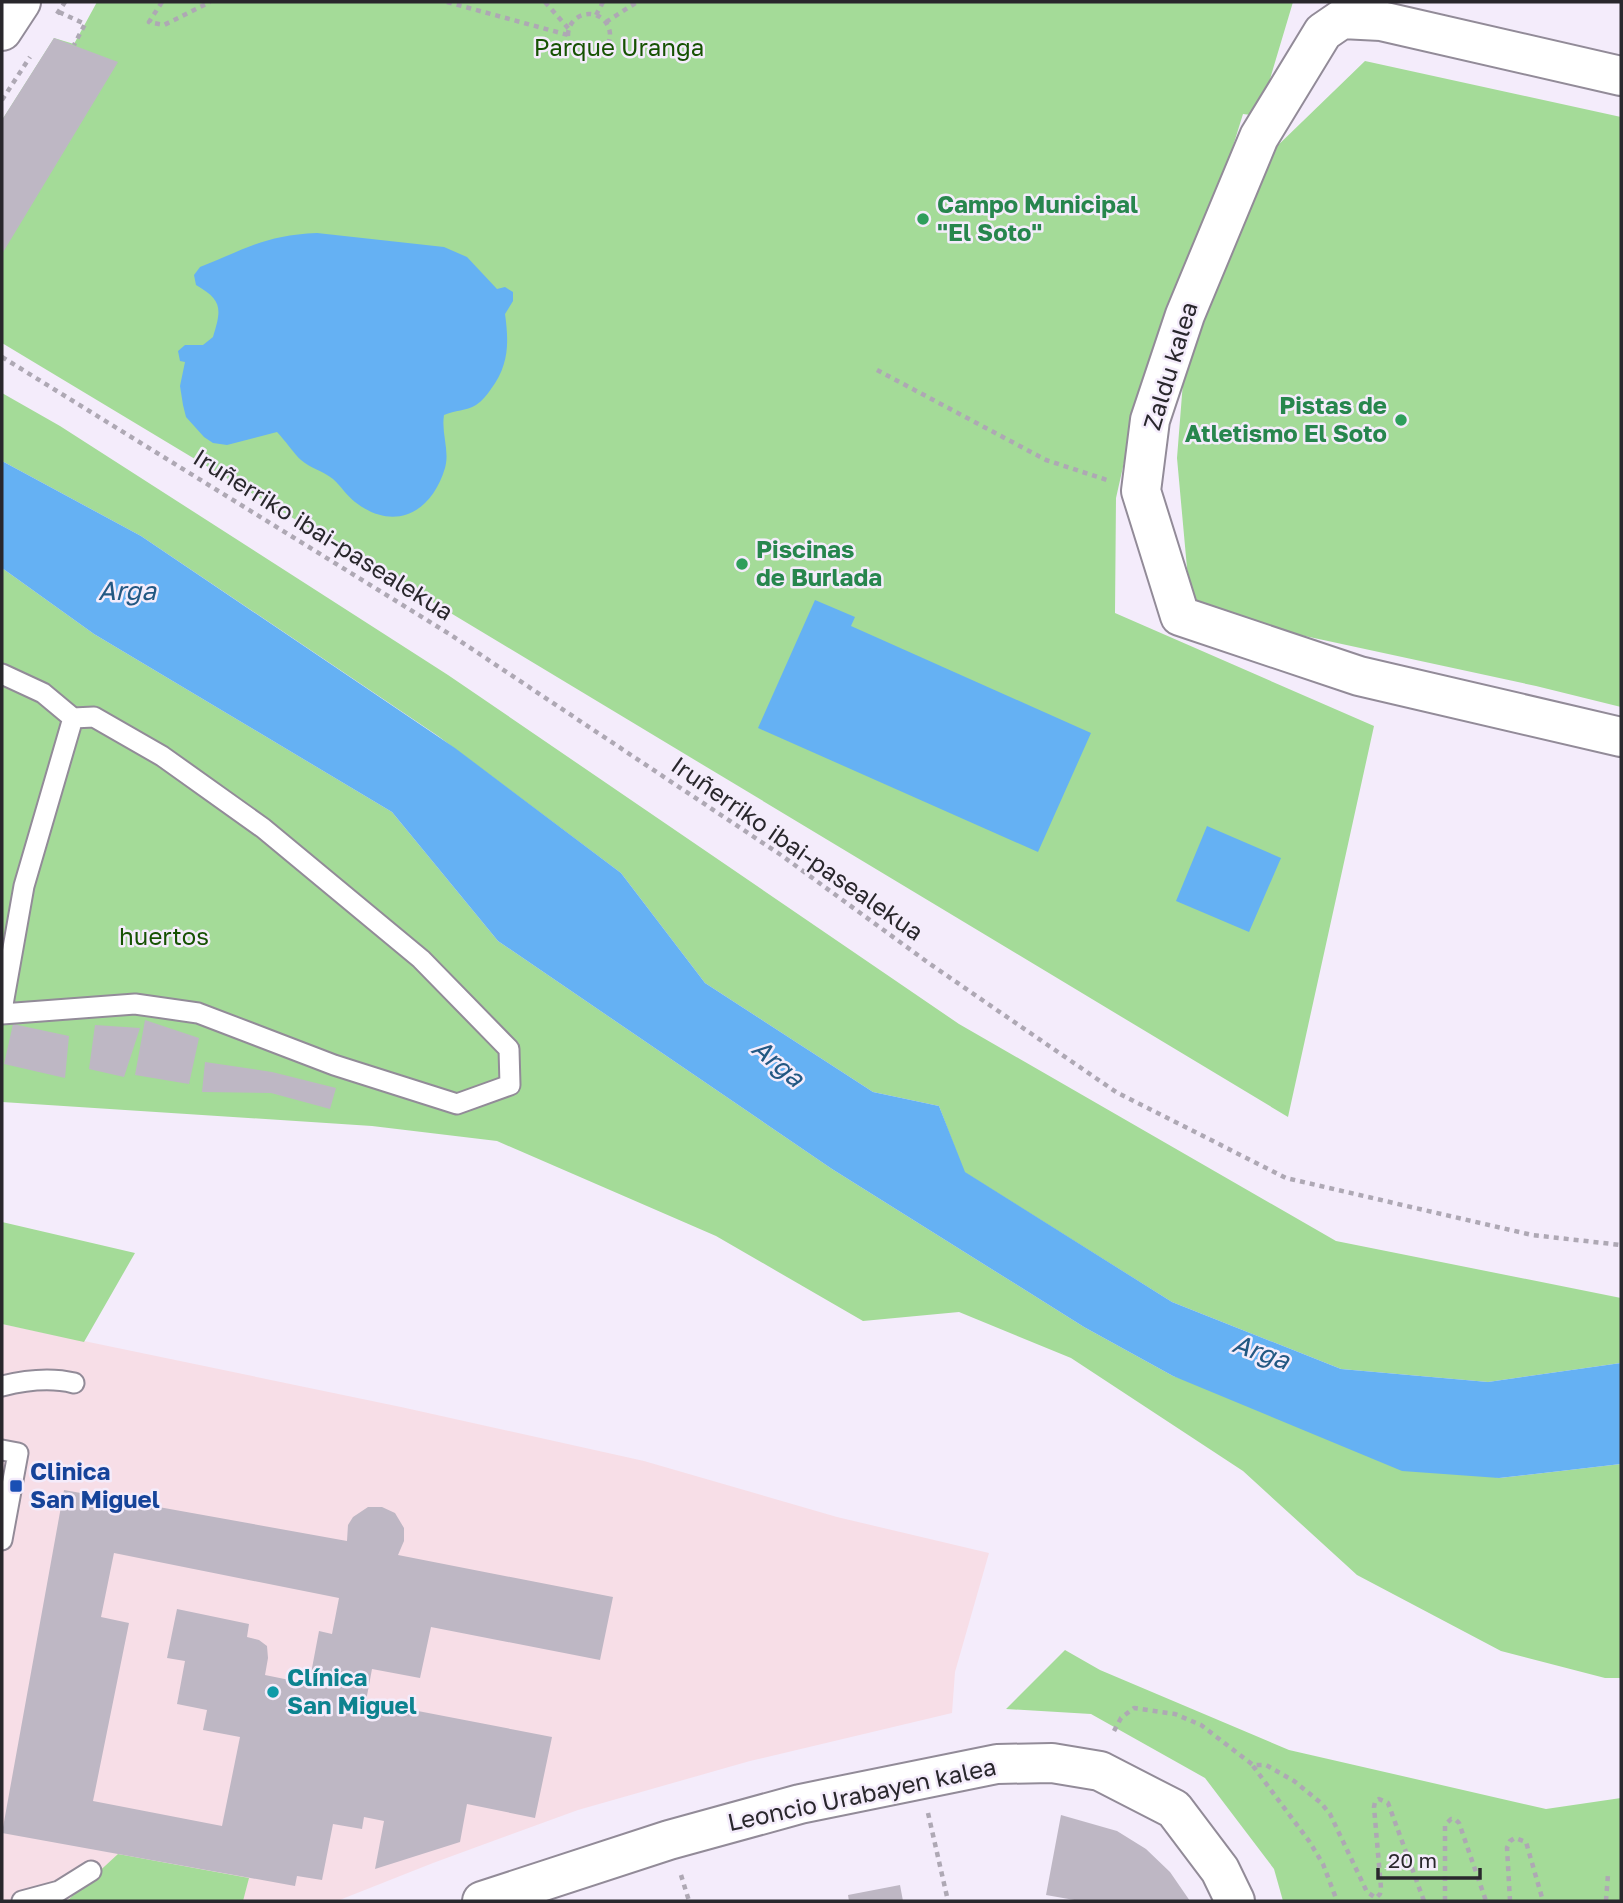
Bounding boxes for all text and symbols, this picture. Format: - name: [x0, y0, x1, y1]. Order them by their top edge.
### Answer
- park label: Parque Uranga: [534, 32, 704, 61]
- place label: Campo Municipal "El Soto": [937, 189, 1138, 246]
- marker: Campo Municipal "El Soto": [915, 211, 931, 227]
- street label: Zaldu kalea: [1136, 298, 1203, 433]
- place label: Pistas de Atletismo El Soto: [1185, 390, 1387, 447]
- marker: Pistas de Atletismo El Soto: [1393, 412, 1409, 428]
- street label: Iruñerriko ibai-pasealekua: [189, 442, 459, 626]
- place label: Piscinas de Burlada: [756, 534, 882, 591]
- marker: Piscinas de Burlada: [734, 556, 750, 572]
- water label: Arga: [98, 575, 157, 606]
- street label: Iruñerriko ibai-pasealekua: [666, 750, 929, 946]
- park label: huertos: [119, 921, 209, 950]
- water label: Arga: [746, 1032, 811, 1094]
- water label: Arga: [1229, 1327, 1295, 1376]
- place label: Clinica San Miguel: [30, 1456, 160, 1513]
- marker: Clinica San Miguel: [8, 1478, 24, 1494]
- place label: Clínica San Miguel: [287, 1662, 417, 1719]
- marker: Clínica San Miguel: [265, 1684, 281, 1700]
- street label: Leoncio Urabayen kalea: [725, 1751, 999, 1836]
- scale bar: [1378, 1836, 1480, 1880]
- text: 20 m: [1388, 1847, 1437, 1873]

